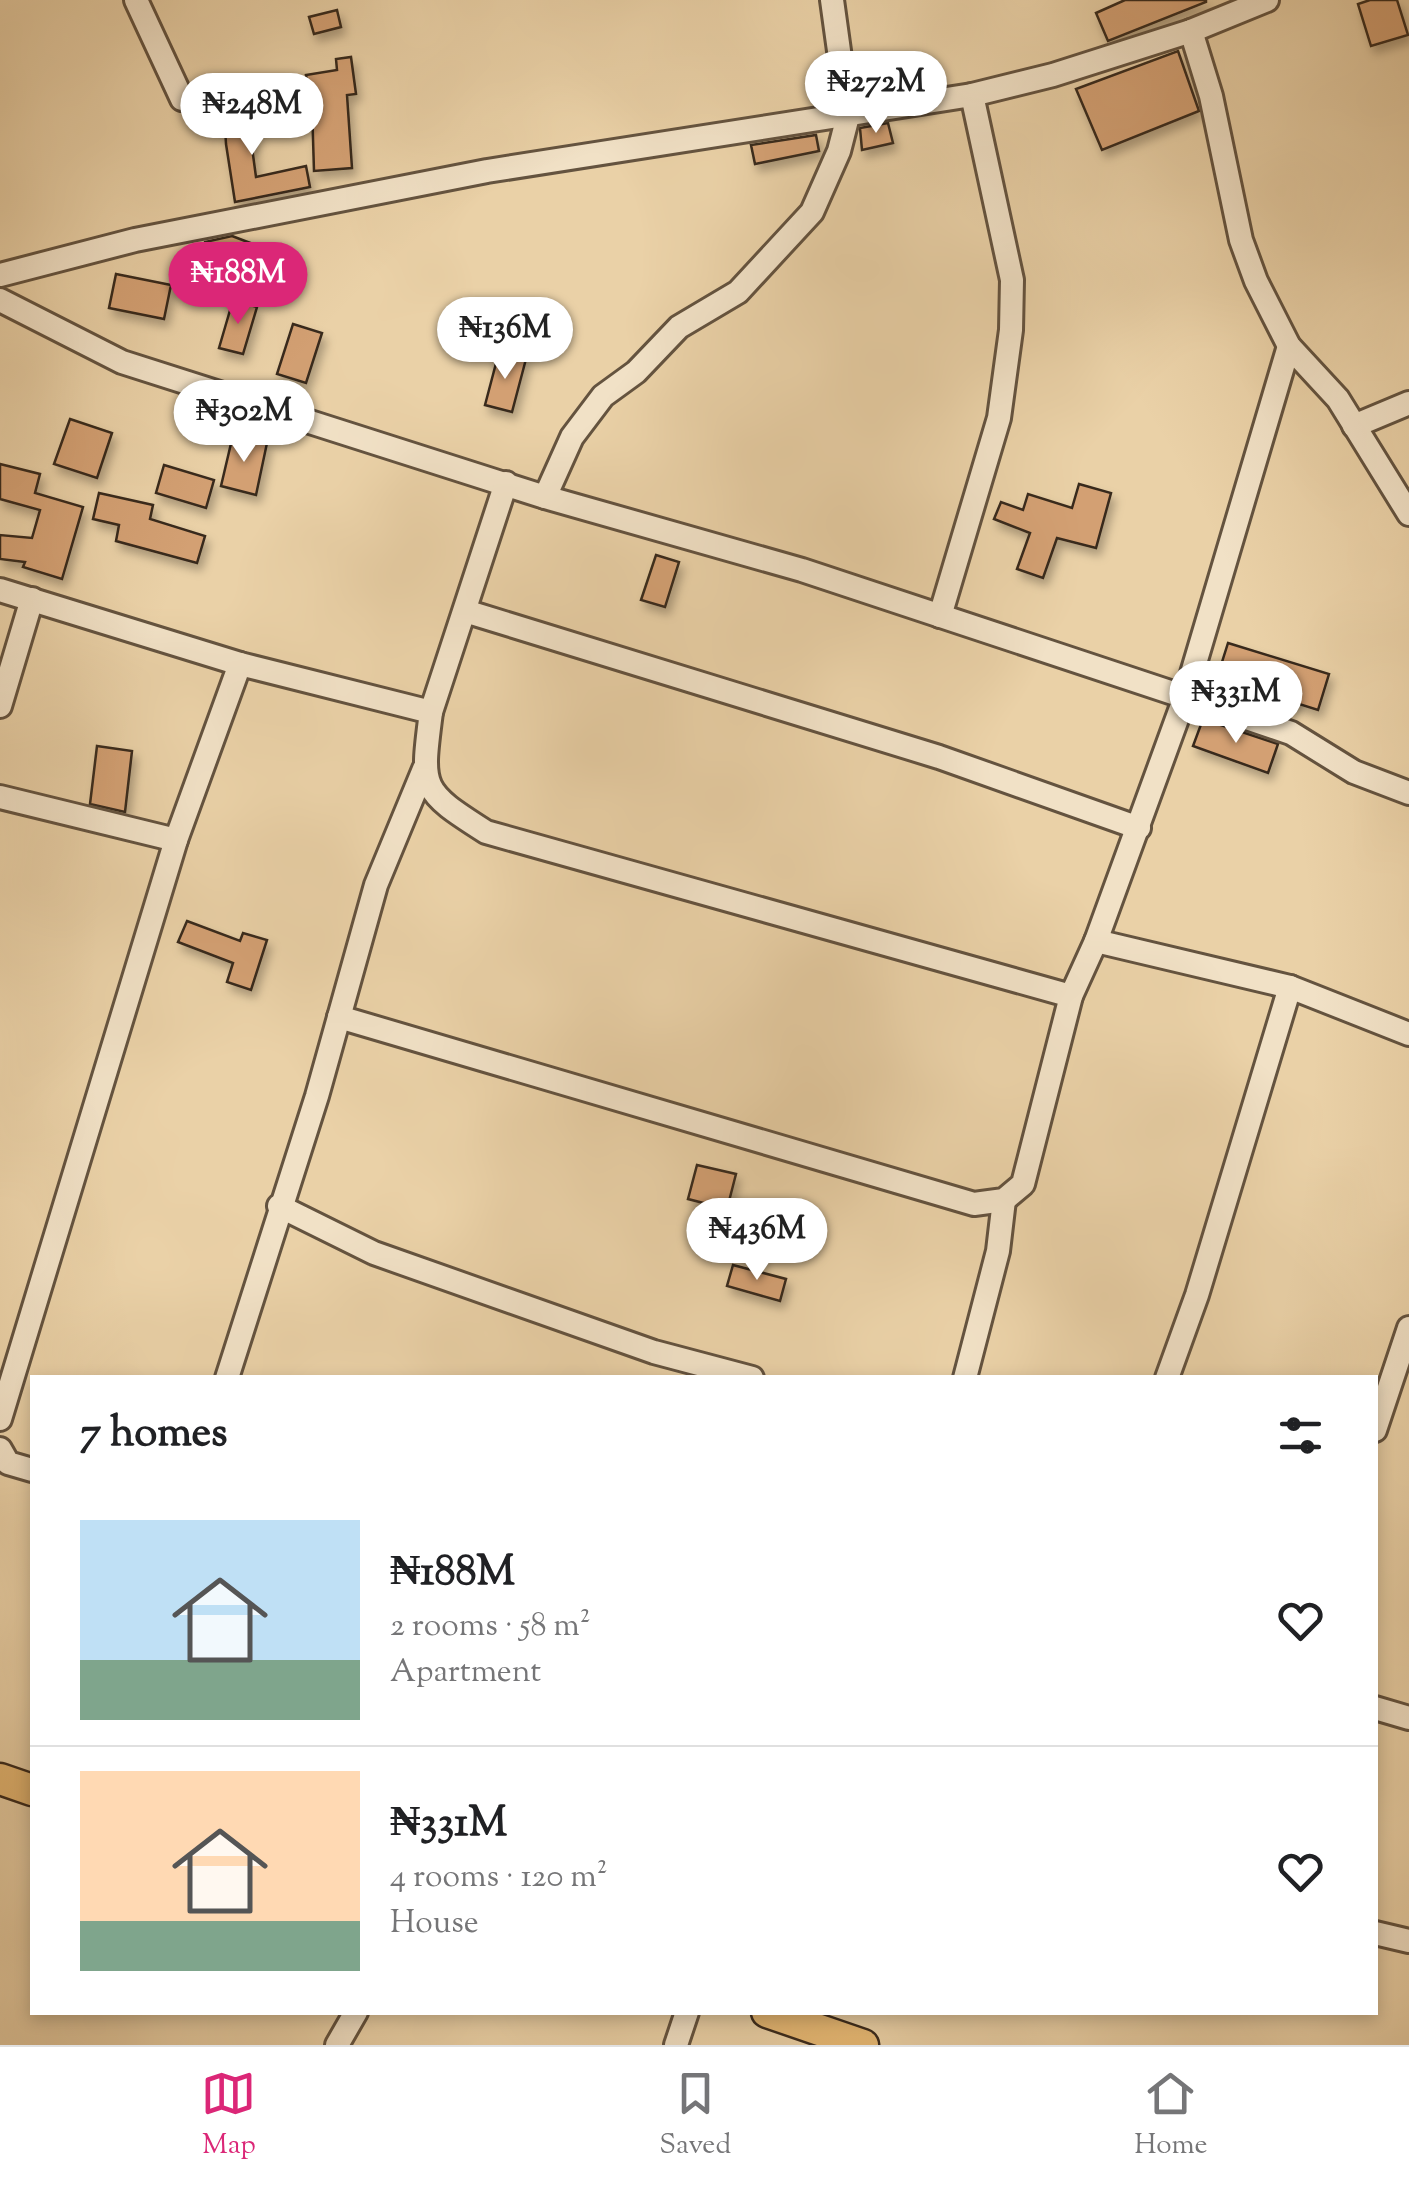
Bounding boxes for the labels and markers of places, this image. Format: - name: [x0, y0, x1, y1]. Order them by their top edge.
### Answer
- pin: ₦272M: [806, 51, 946, 136]
- pin: ₦248M: [182, 73, 322, 158]
- pin: ₦188M: [168, 242, 308, 327]
- pin: ₦136M: [435, 297, 575, 382]
- pin: ₦302M: [174, 380, 314, 465]
- pin: ₦331M: [1166, 661, 1306, 746]
- pin: ₦436M: [687, 1198, 827, 1283]

